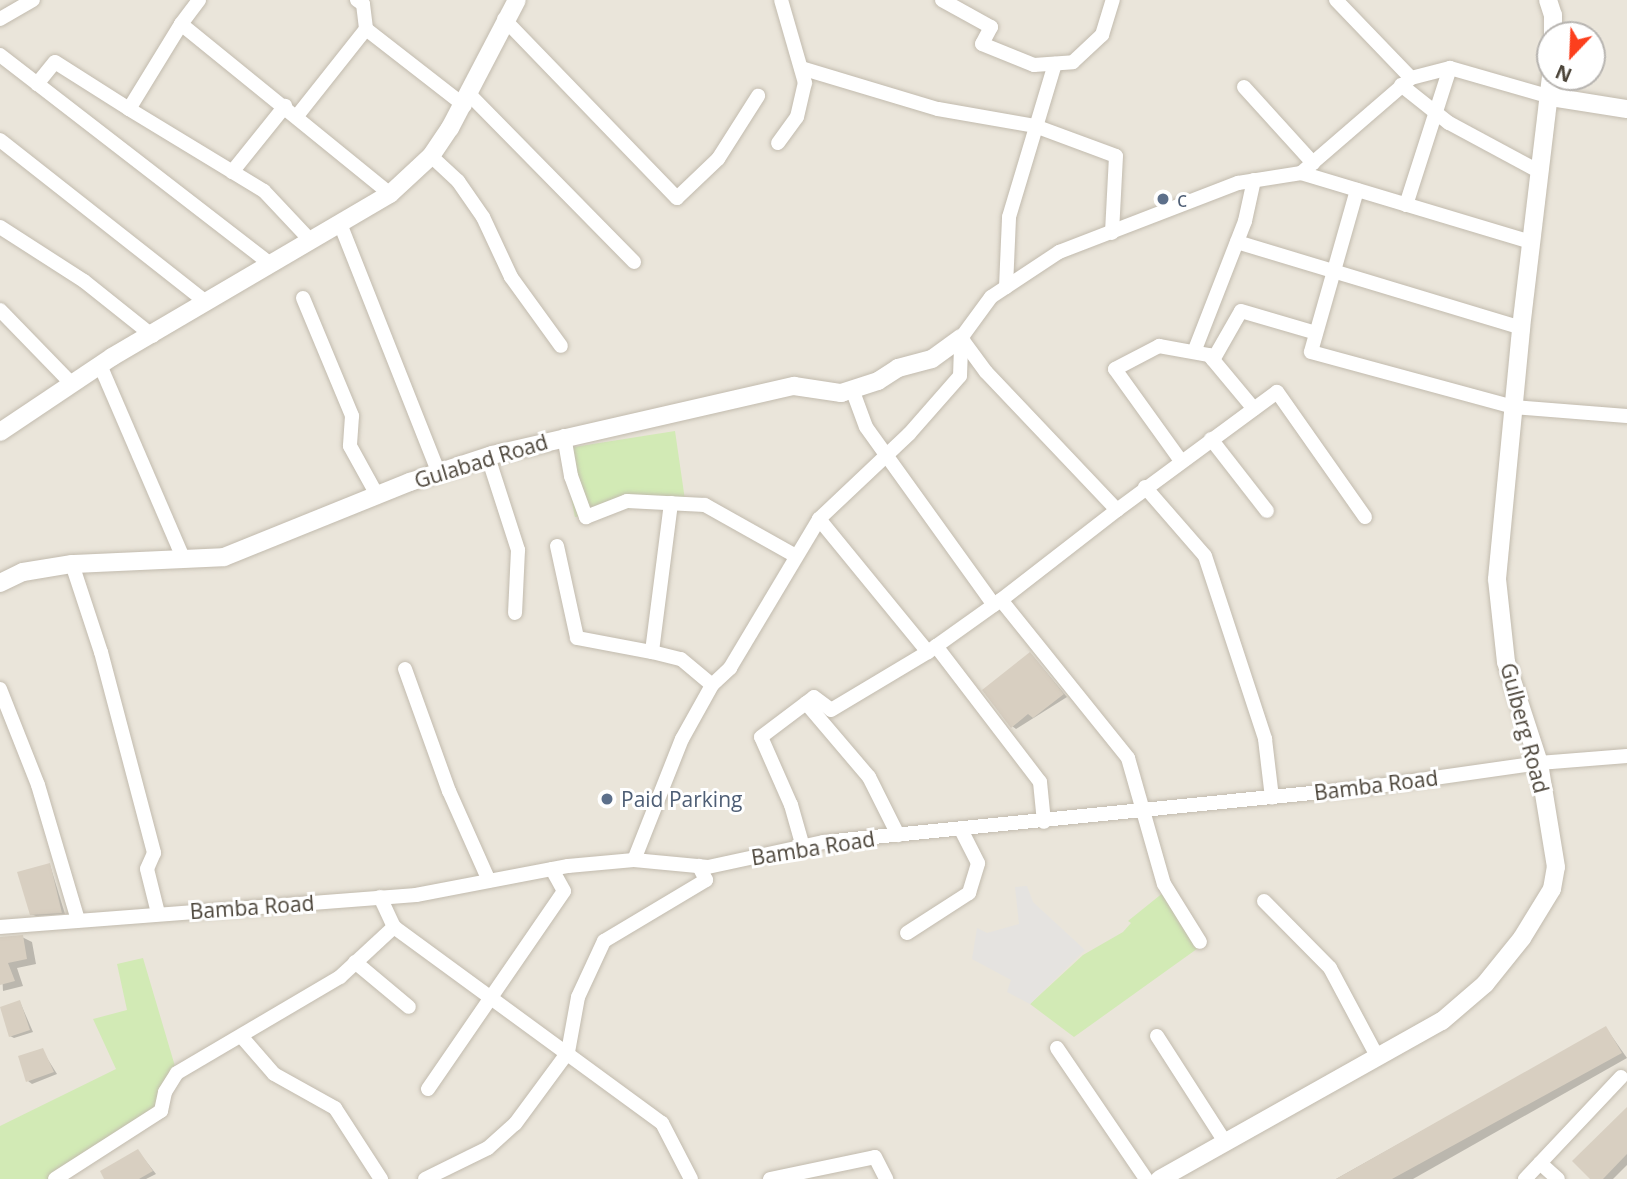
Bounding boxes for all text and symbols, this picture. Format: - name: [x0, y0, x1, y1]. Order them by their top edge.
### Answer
- north arrow: [1536, 21, 1606, 91]
- text: N: [1551, 59, 1576, 88]
- place label: c: [1177, 186, 1187, 212]
- marker: c: [1155, 191, 1171, 207]
- street label: Gulabad Road: [411, 429, 551, 493]
- street label: Gulberg Road: [1496, 660, 1554, 796]
- street label: Bamba Road: [1313, 765, 1439, 805]
- place label: Paid Parking: [621, 786, 742, 812]
- marker: Paid Parking: [599, 791, 615, 807]
- street label: Bamba Road: [749, 826, 877, 870]
- street label: Bamba Road: [189, 890, 315, 924]

